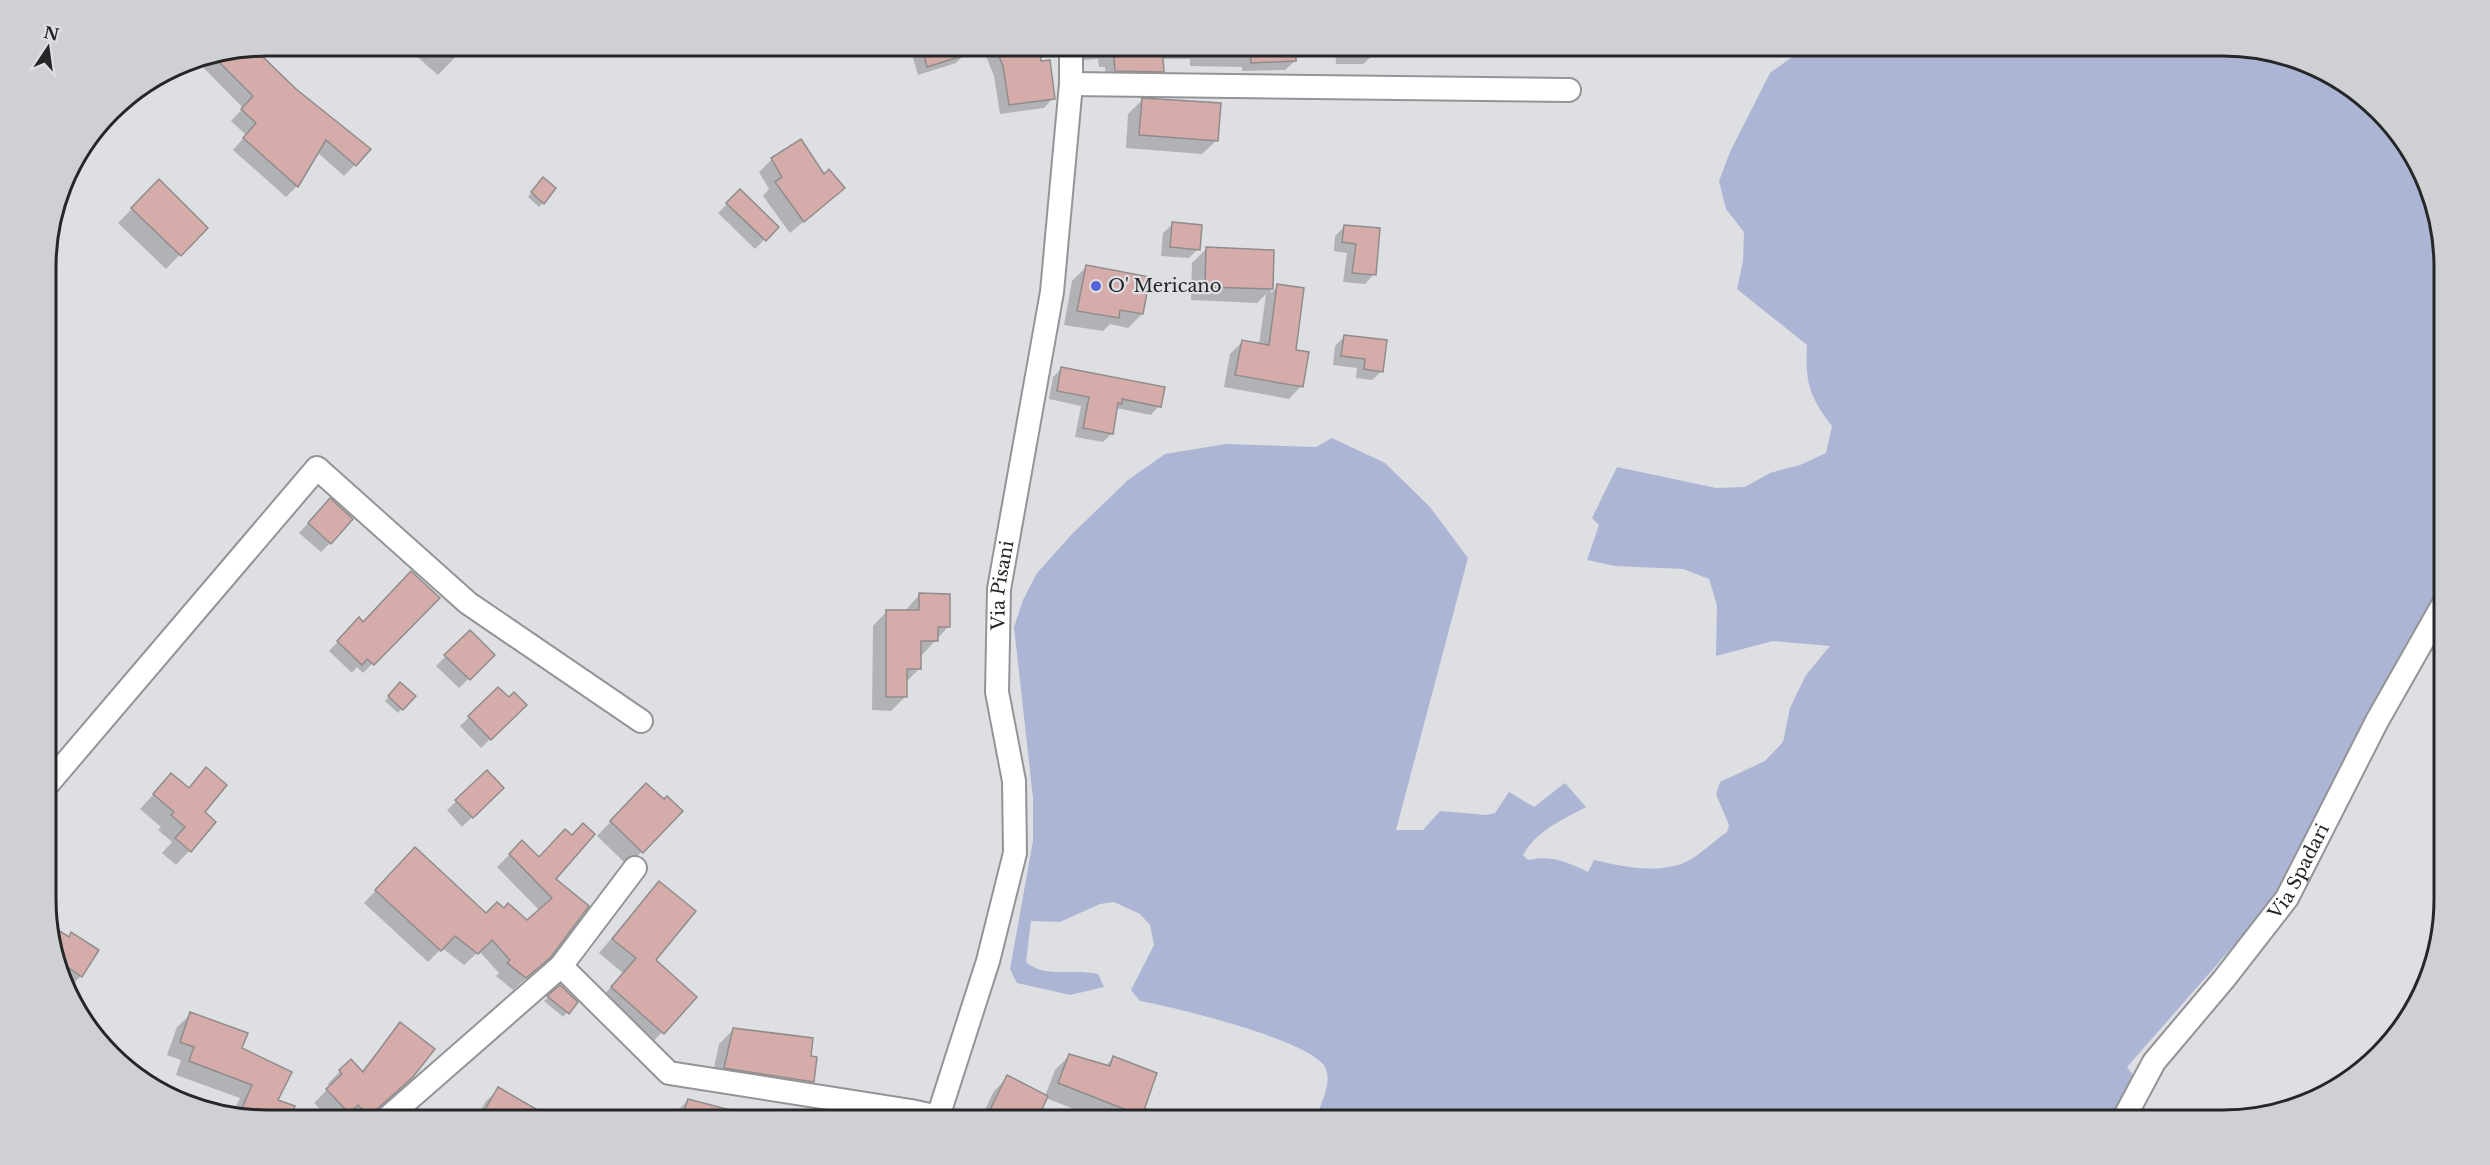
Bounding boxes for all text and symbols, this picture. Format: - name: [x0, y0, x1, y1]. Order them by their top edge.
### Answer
- north arrow: [18, 18, 78, 78]
- text: N: [42, 22, 61, 45]
- place label: O' Mericano: [1108, 275, 1222, 297]
- marker: O' Mericano: [1089, 279, 1103, 293]
- street label: Via Pisani: [987, 539, 1018, 631]
- street label: Via Spadari: [2263, 820, 2334, 924]

